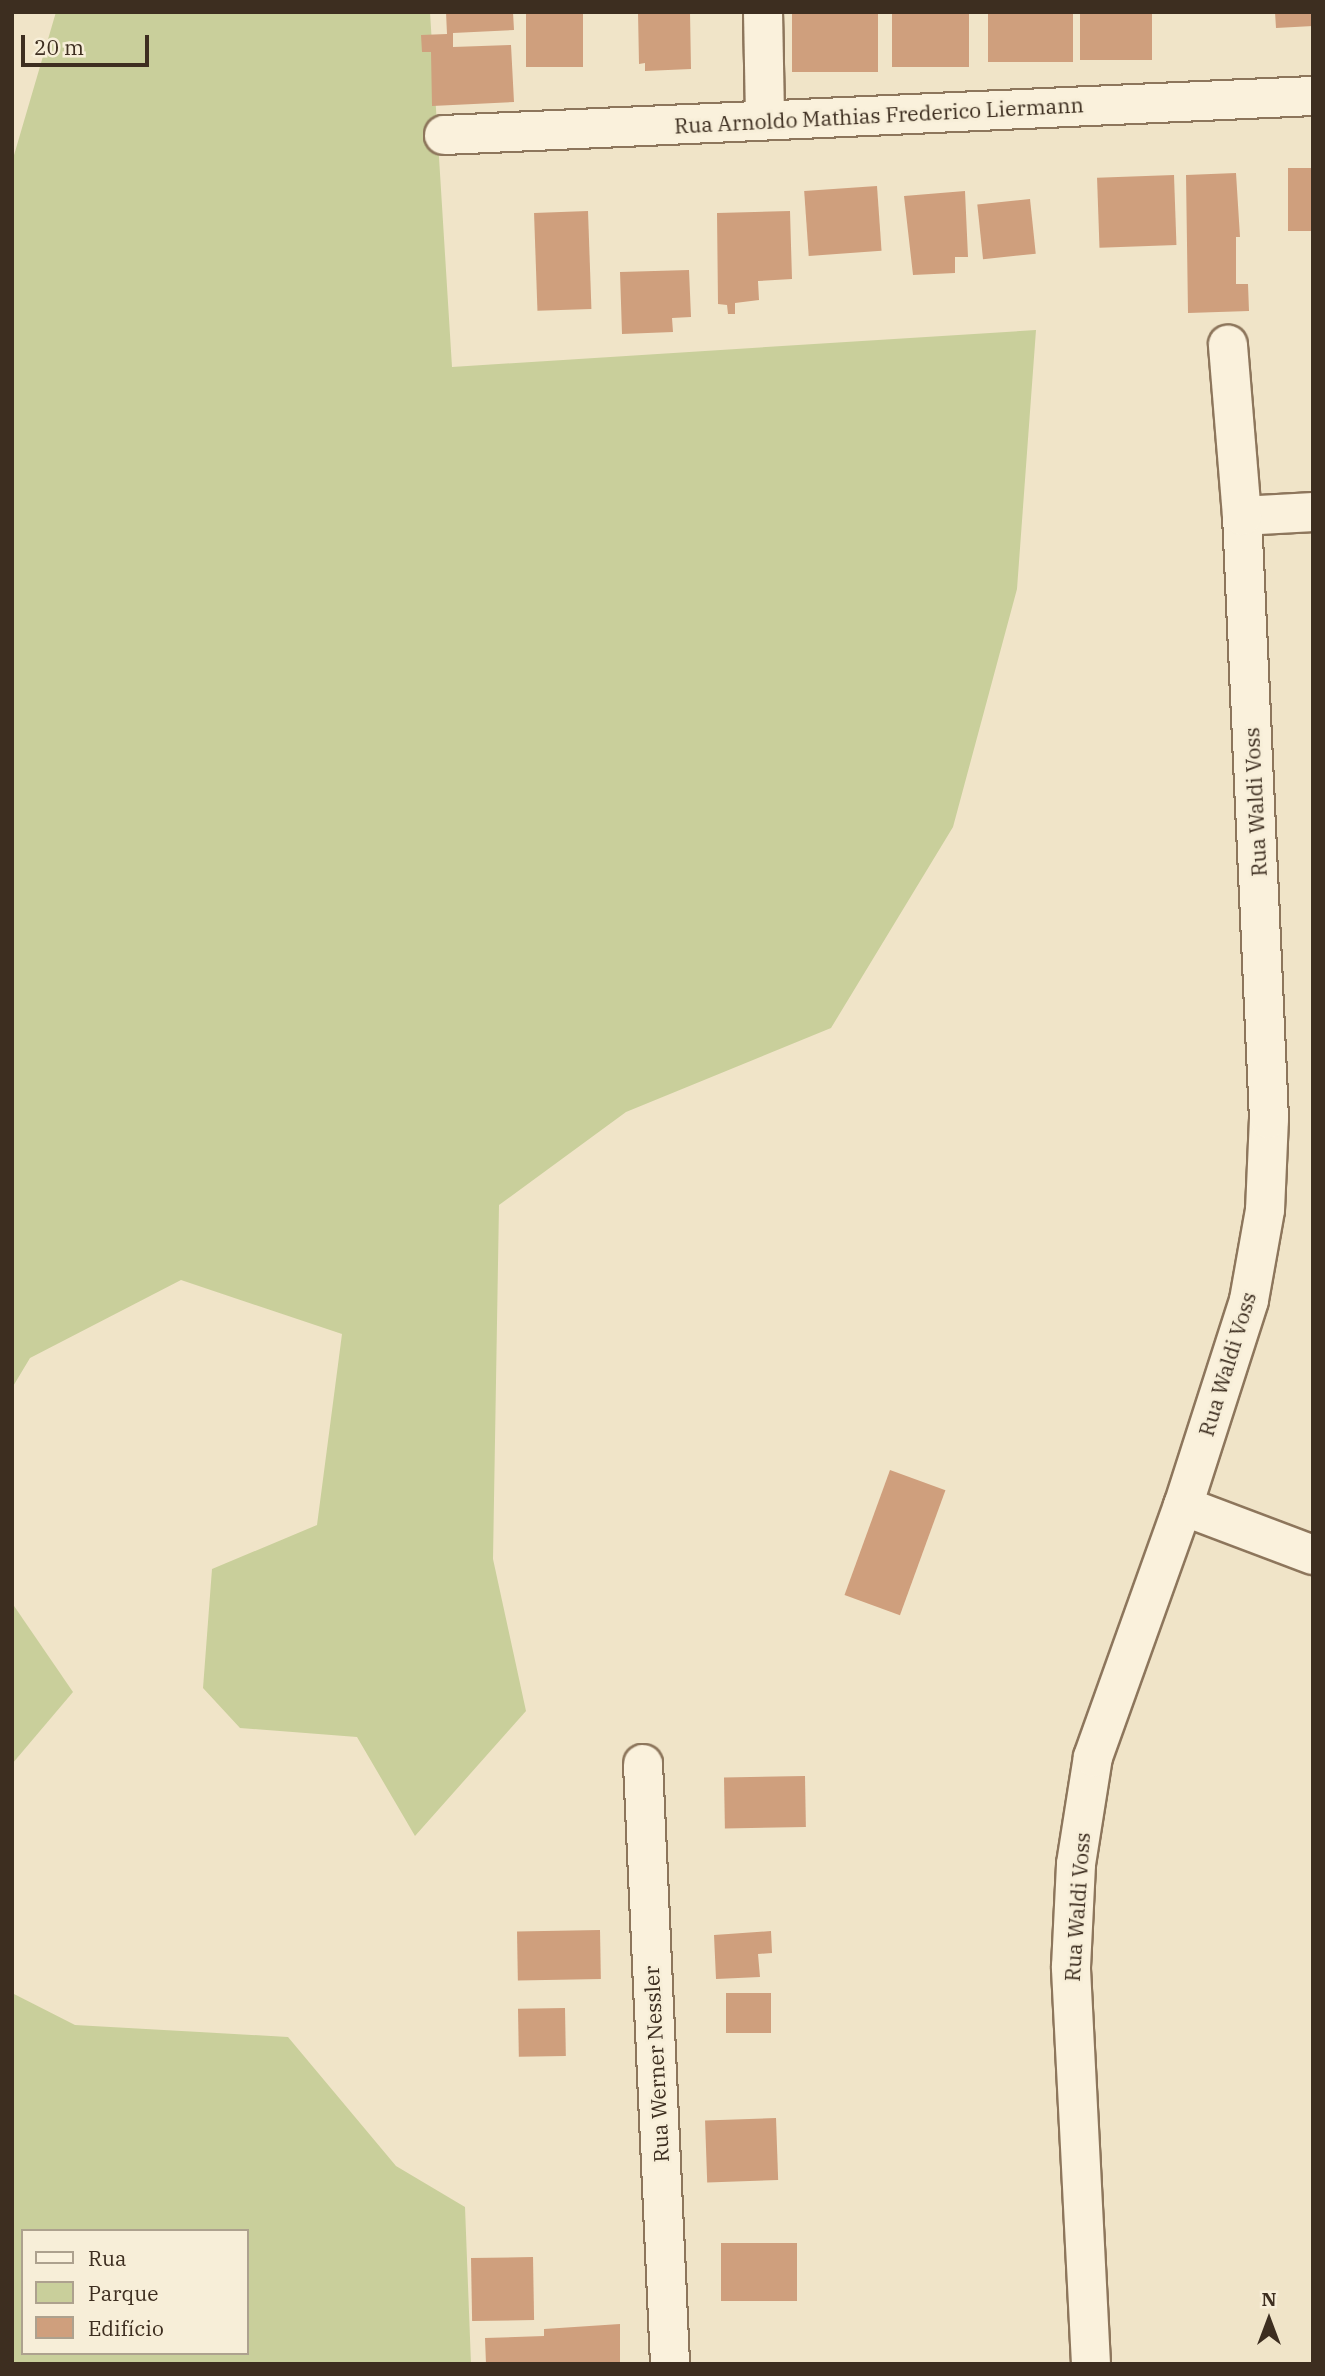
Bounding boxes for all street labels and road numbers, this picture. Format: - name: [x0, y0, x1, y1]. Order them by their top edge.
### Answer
- street label: Rua Arnoldo Mathias Frederico Liermann: [674, 92, 1084, 138]
- street label: Rua Waldi Voss: [1239, 727, 1271, 877]
- street label: Rua Waldi Voss: [1193, 1289, 1261, 1439]
- street label: Rua Waldi Voss: [1059, 1832, 1095, 1982]
- street label: Rua Werner Nessler: [638, 1965, 674, 2163]

